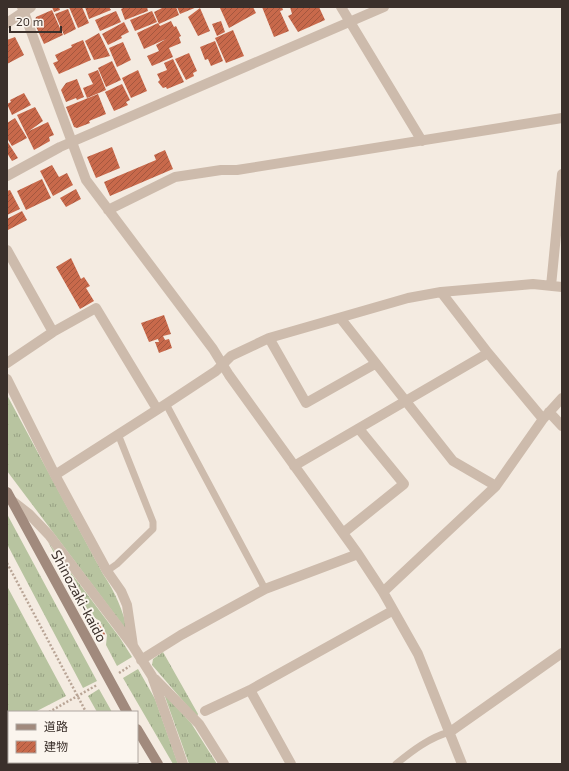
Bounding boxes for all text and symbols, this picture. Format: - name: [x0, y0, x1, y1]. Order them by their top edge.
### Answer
- scale bar: [10, 8, 61, 34]
- text: 20 m: [16, 14, 43, 28]
- street label: Shinozaki-kaido: [48, 547, 111, 645]
- legend: [8, 711, 138, 763]
- text: 道路: [44, 719, 68, 733]
- text: 建物: [44, 739, 68, 753]

